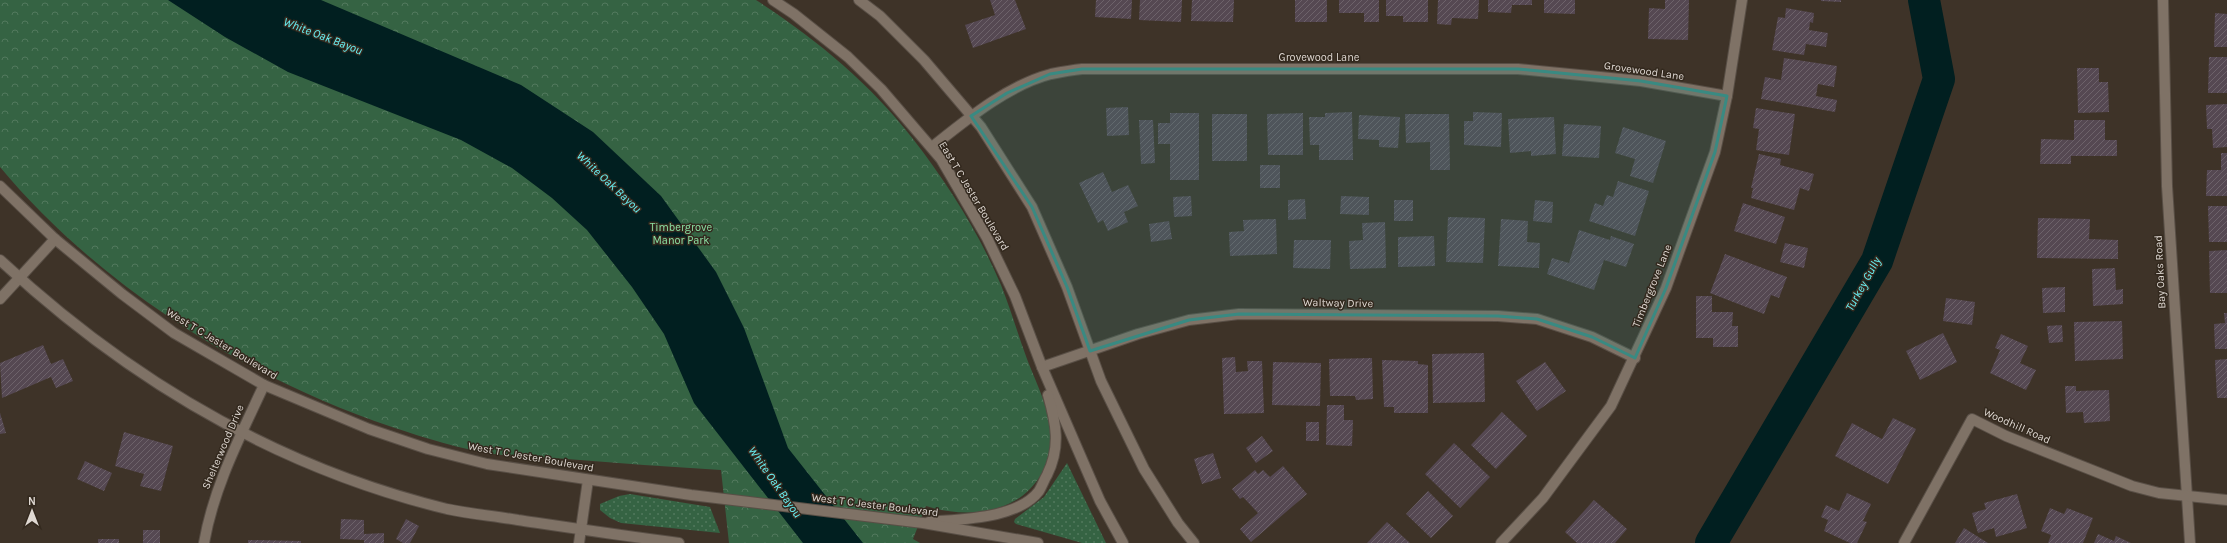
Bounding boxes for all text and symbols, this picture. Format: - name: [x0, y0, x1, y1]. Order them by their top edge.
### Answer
- water label: White Oak Bayou: [281, 14, 365, 58]
- street label: Grovewood Lane: [1279, 51, 1360, 64]
- street label: Grovewood Lane: [1603, 59, 1685, 83]
- street label: East T C Jester Boulevard: [936, 139, 1012, 253]
- water label: White Oak Bayou: [574, 148, 644, 216]
- park label: Timbergrove Manor Park: [650, 221, 713, 247]
- street label: Bay Oaks Road: [2152, 235, 2168, 309]
- street label: Timbergrove Lane: [1629, 242, 1675, 329]
- water label: Turkey Gully: [1842, 254, 1884, 313]
- street label: Waltway Drive: [1303, 296, 1374, 310]
- street label: West T C Jester Boulevard: [164, 306, 280, 382]
- street label: Shelterwood Drive: [199, 402, 247, 491]
- street label: Woodhill Road: [1981, 405, 2053, 447]
- street label: West T C Jester Boulevard: [467, 440, 595, 474]
- water label: White Oak Bayou: [745, 444, 805, 520]
- north arrow: [12, 491, 52, 531]
- street label: West T C Jester Boulevard: [811, 491, 939, 519]
- text: N: [28, 495, 36, 508]

